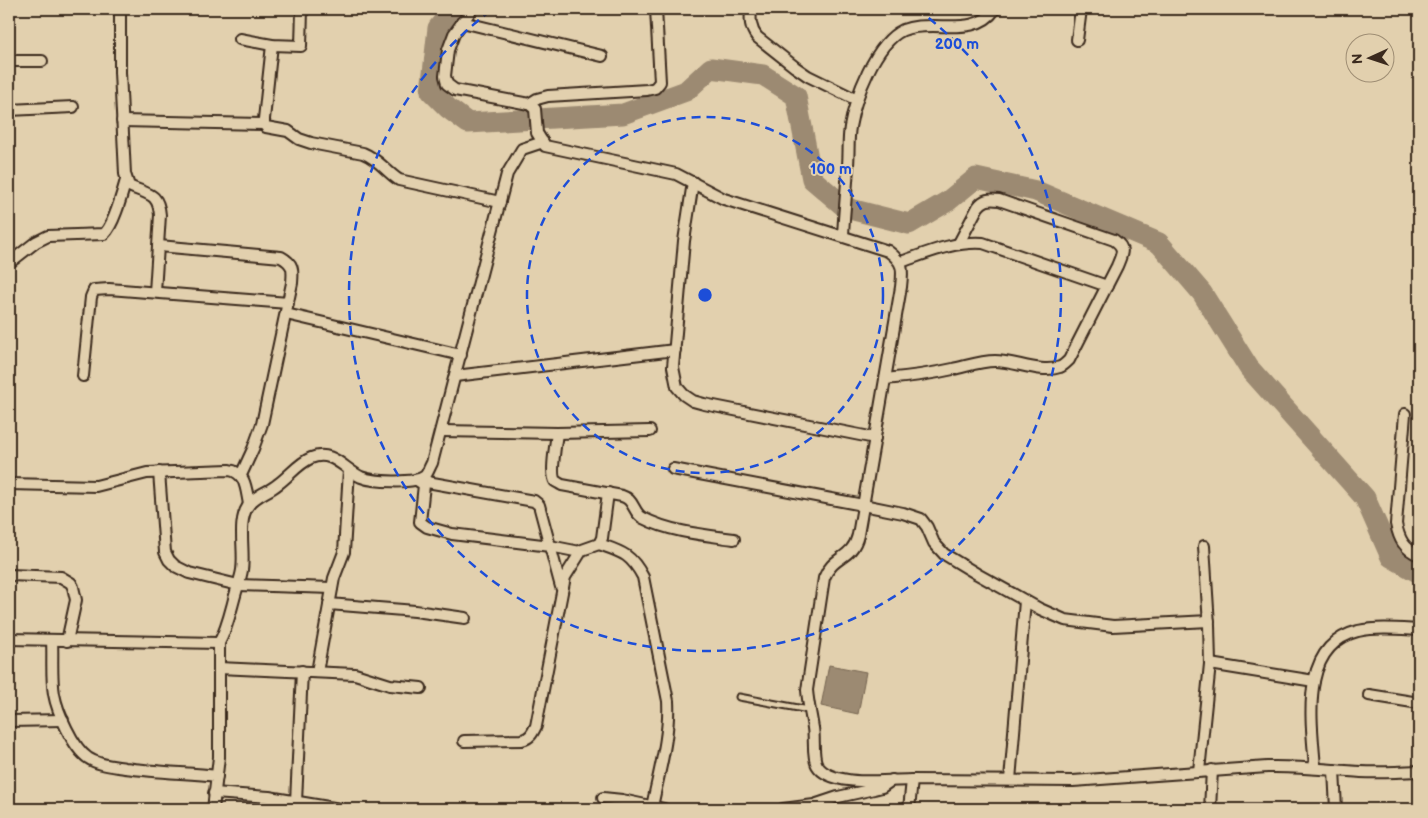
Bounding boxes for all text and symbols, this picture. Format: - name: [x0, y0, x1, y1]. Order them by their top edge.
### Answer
- north arrow: [1346, 32, 1396, 82]
- text: 200 m: [935, 35, 979, 54]
- text: N: [1349, 53, 1366, 64]
- text: 100 m: [810, 160, 852, 179]
- centre of rings: [696, 286, 714, 304]

